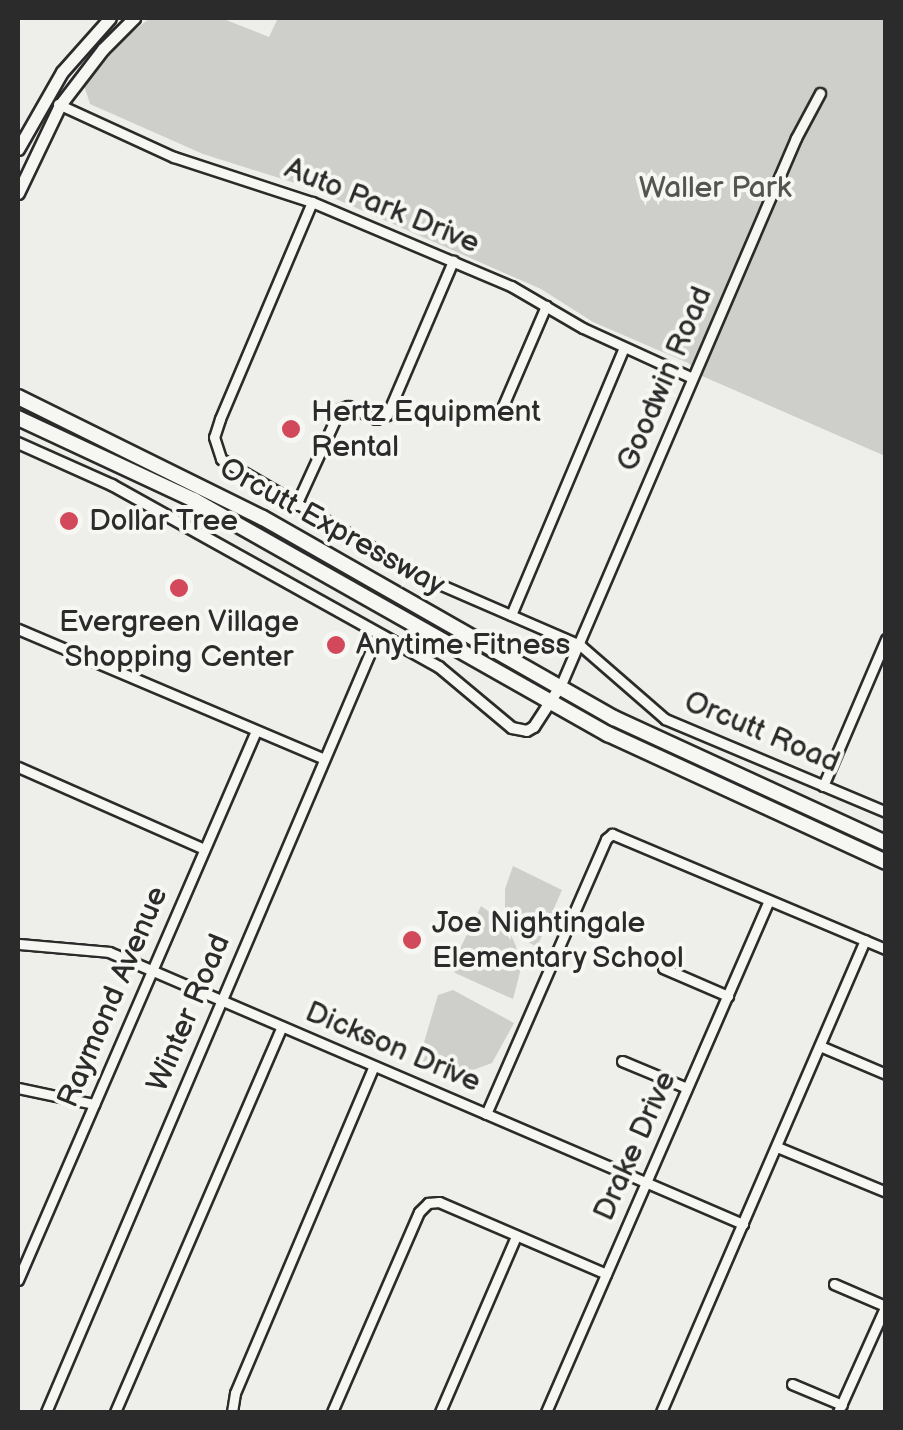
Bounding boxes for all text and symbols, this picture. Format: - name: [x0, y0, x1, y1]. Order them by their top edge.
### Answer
- street label: Auto Park Drive: [279, 151, 485, 261]
- park label: Waller Park: [639, 170, 791, 206]
- street label: Goodwin Road: [610, 281, 720, 477]
- place label: Hertz Equipment Rental: [311, 394, 541, 464]
- marker: Hertz Equipment Rental: [280, 418, 302, 440]
- street label: Orcutt Expressway: [213, 450, 451, 604]
- place label: Dollar Tree: [89, 503, 239, 539]
- marker: Dollar Tree: [58, 510, 80, 532]
- marker: Evergreen Village Shopping Center: [168, 577, 190, 599]
- place label: Evergreen Village Shopping Center: [59, 604, 299, 674]
- place label: Anytime Fitness: [356, 627, 570, 663]
- marker: Anytime Fitness: [325, 634, 347, 656]
- street label: Orcutt Road: [679, 683, 845, 781]
- street label: Raymond Avenue: [50, 881, 176, 1113]
- place label: Joe Nightingale Elementary School: [432, 905, 686, 976]
- street label: Winter Road: [140, 929, 238, 1097]
- marker: Joe Nightingale Elementary School: [401, 929, 423, 951]
- street label: Dickson Drive: [300, 994, 486, 1100]
- street label: Drake Drive: [586, 1066, 684, 1226]

